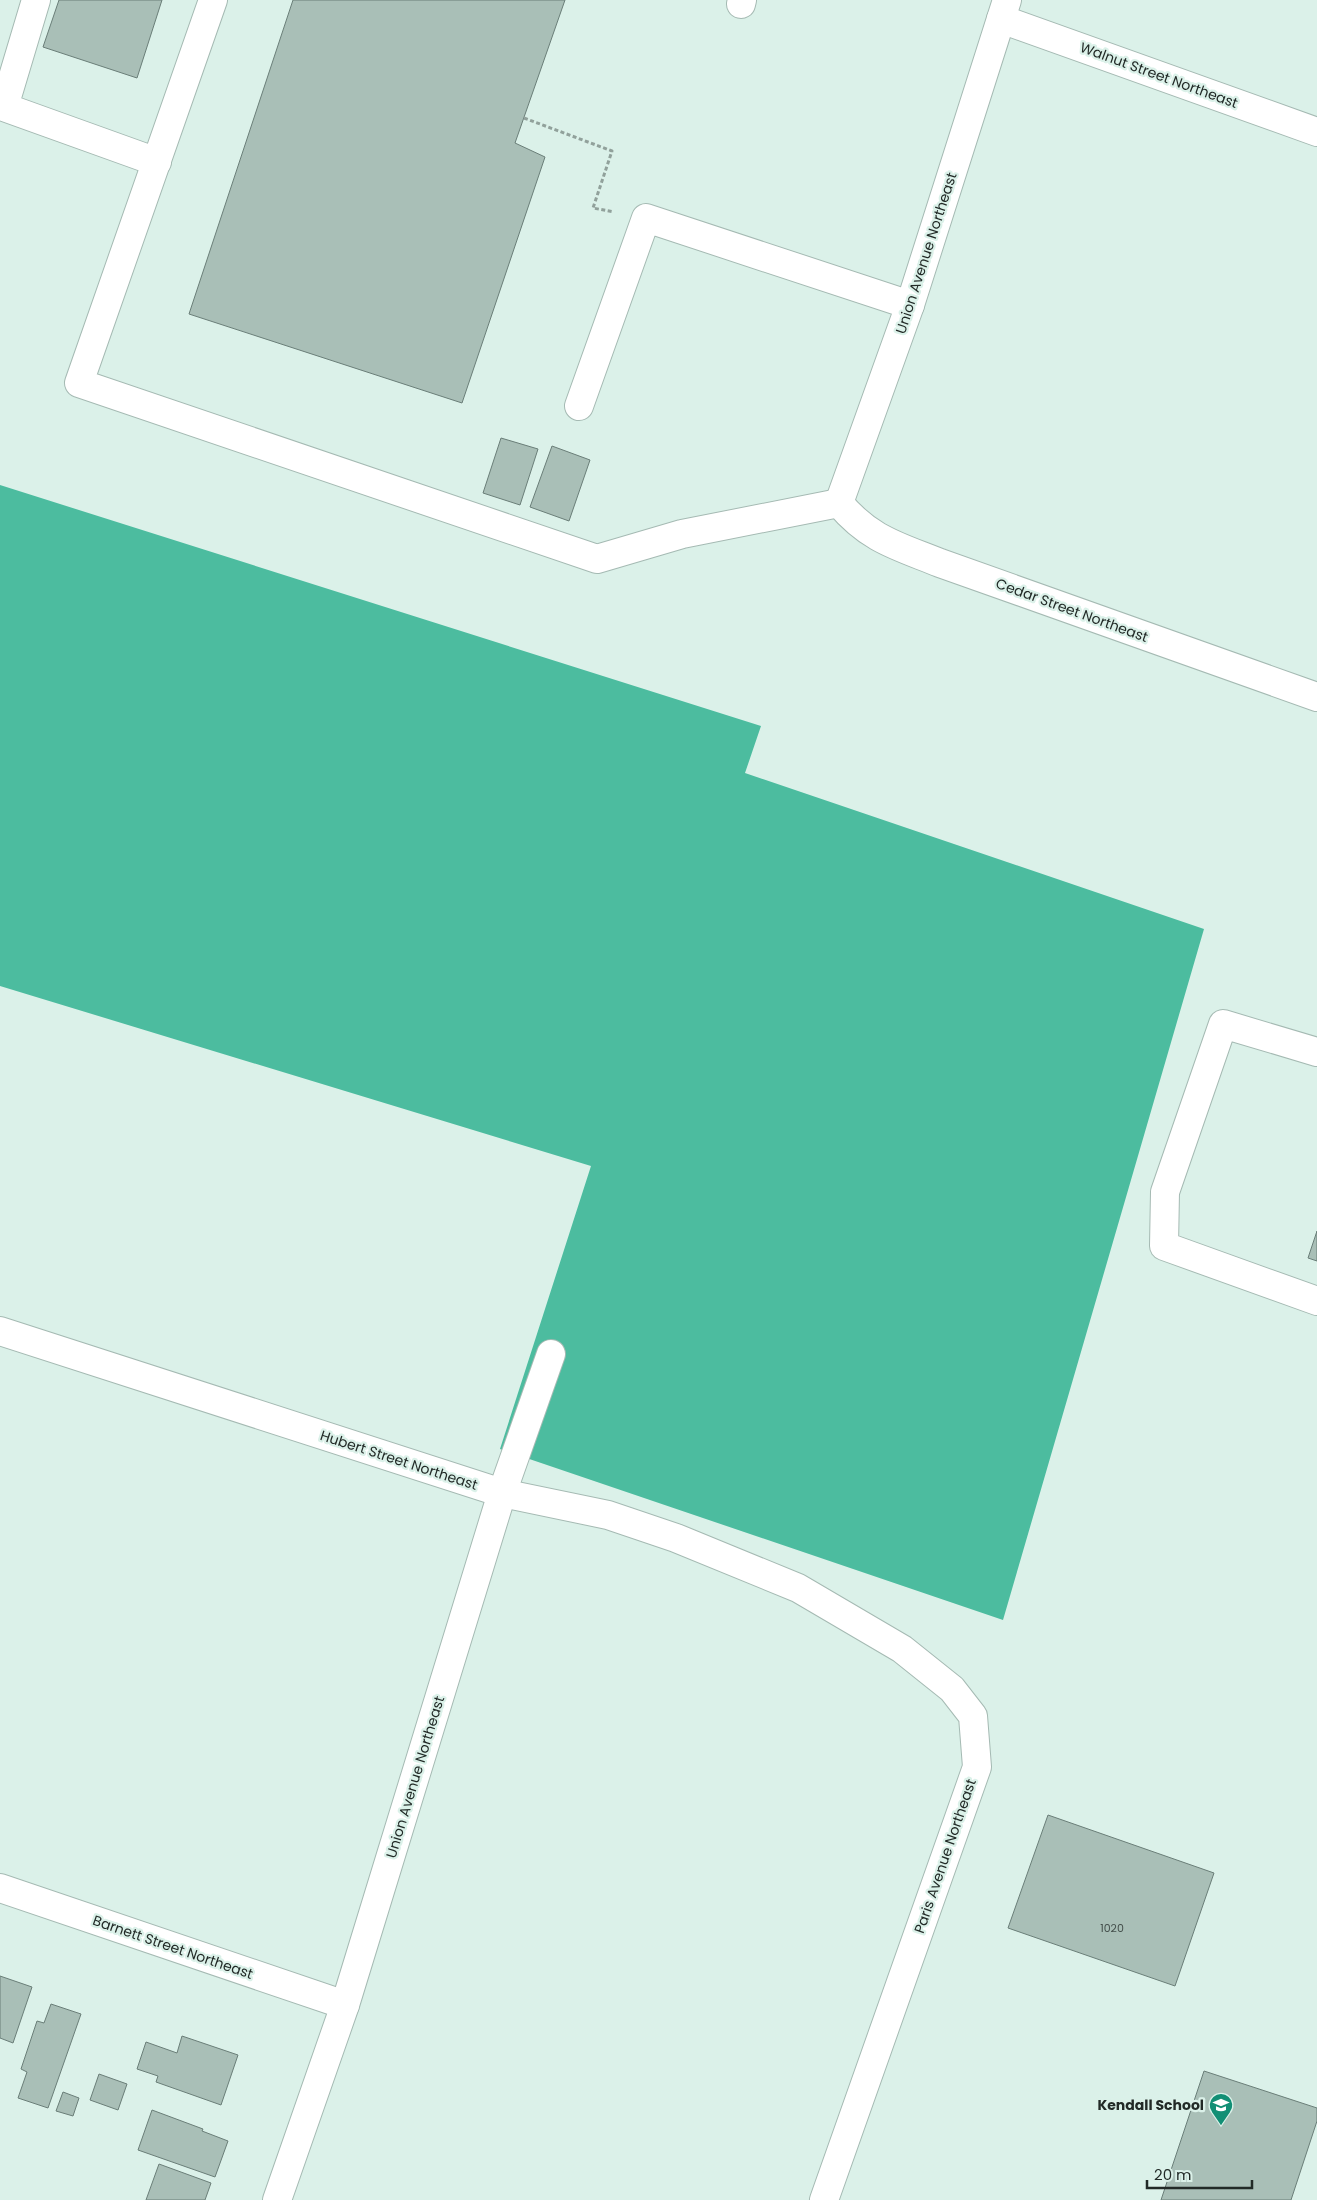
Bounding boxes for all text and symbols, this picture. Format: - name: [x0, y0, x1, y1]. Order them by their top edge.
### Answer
- street label: Walnut Street Northeast: [1077, 37, 1241, 113]
- street label: Union Avenue Northeast: [890, 170, 962, 336]
- street label: Cedar Street Northeast: [993, 573, 1151, 647]
- street label: Hubert Street Northeast: [318, 1425, 480, 1495]
- street label: Union Avenue Northeast: [381, 1694, 449, 1860]
- street label: Paris Avenue Northeast: [909, 1776, 981, 1936]
- street label: Barnett Street Northeast: [90, 1910, 256, 1984]
- house number: 1020: [1100, 1920, 1124, 1936]
- school or university icon: Kendall School: [1208, 2092, 1234, 2126]
- place label: Kendall School: [1097, 2095, 1204, 2115]
- scale bar: [1147, 2158, 1252, 2190]
- text: 20 m: [1154, 2164, 1192, 2185]

